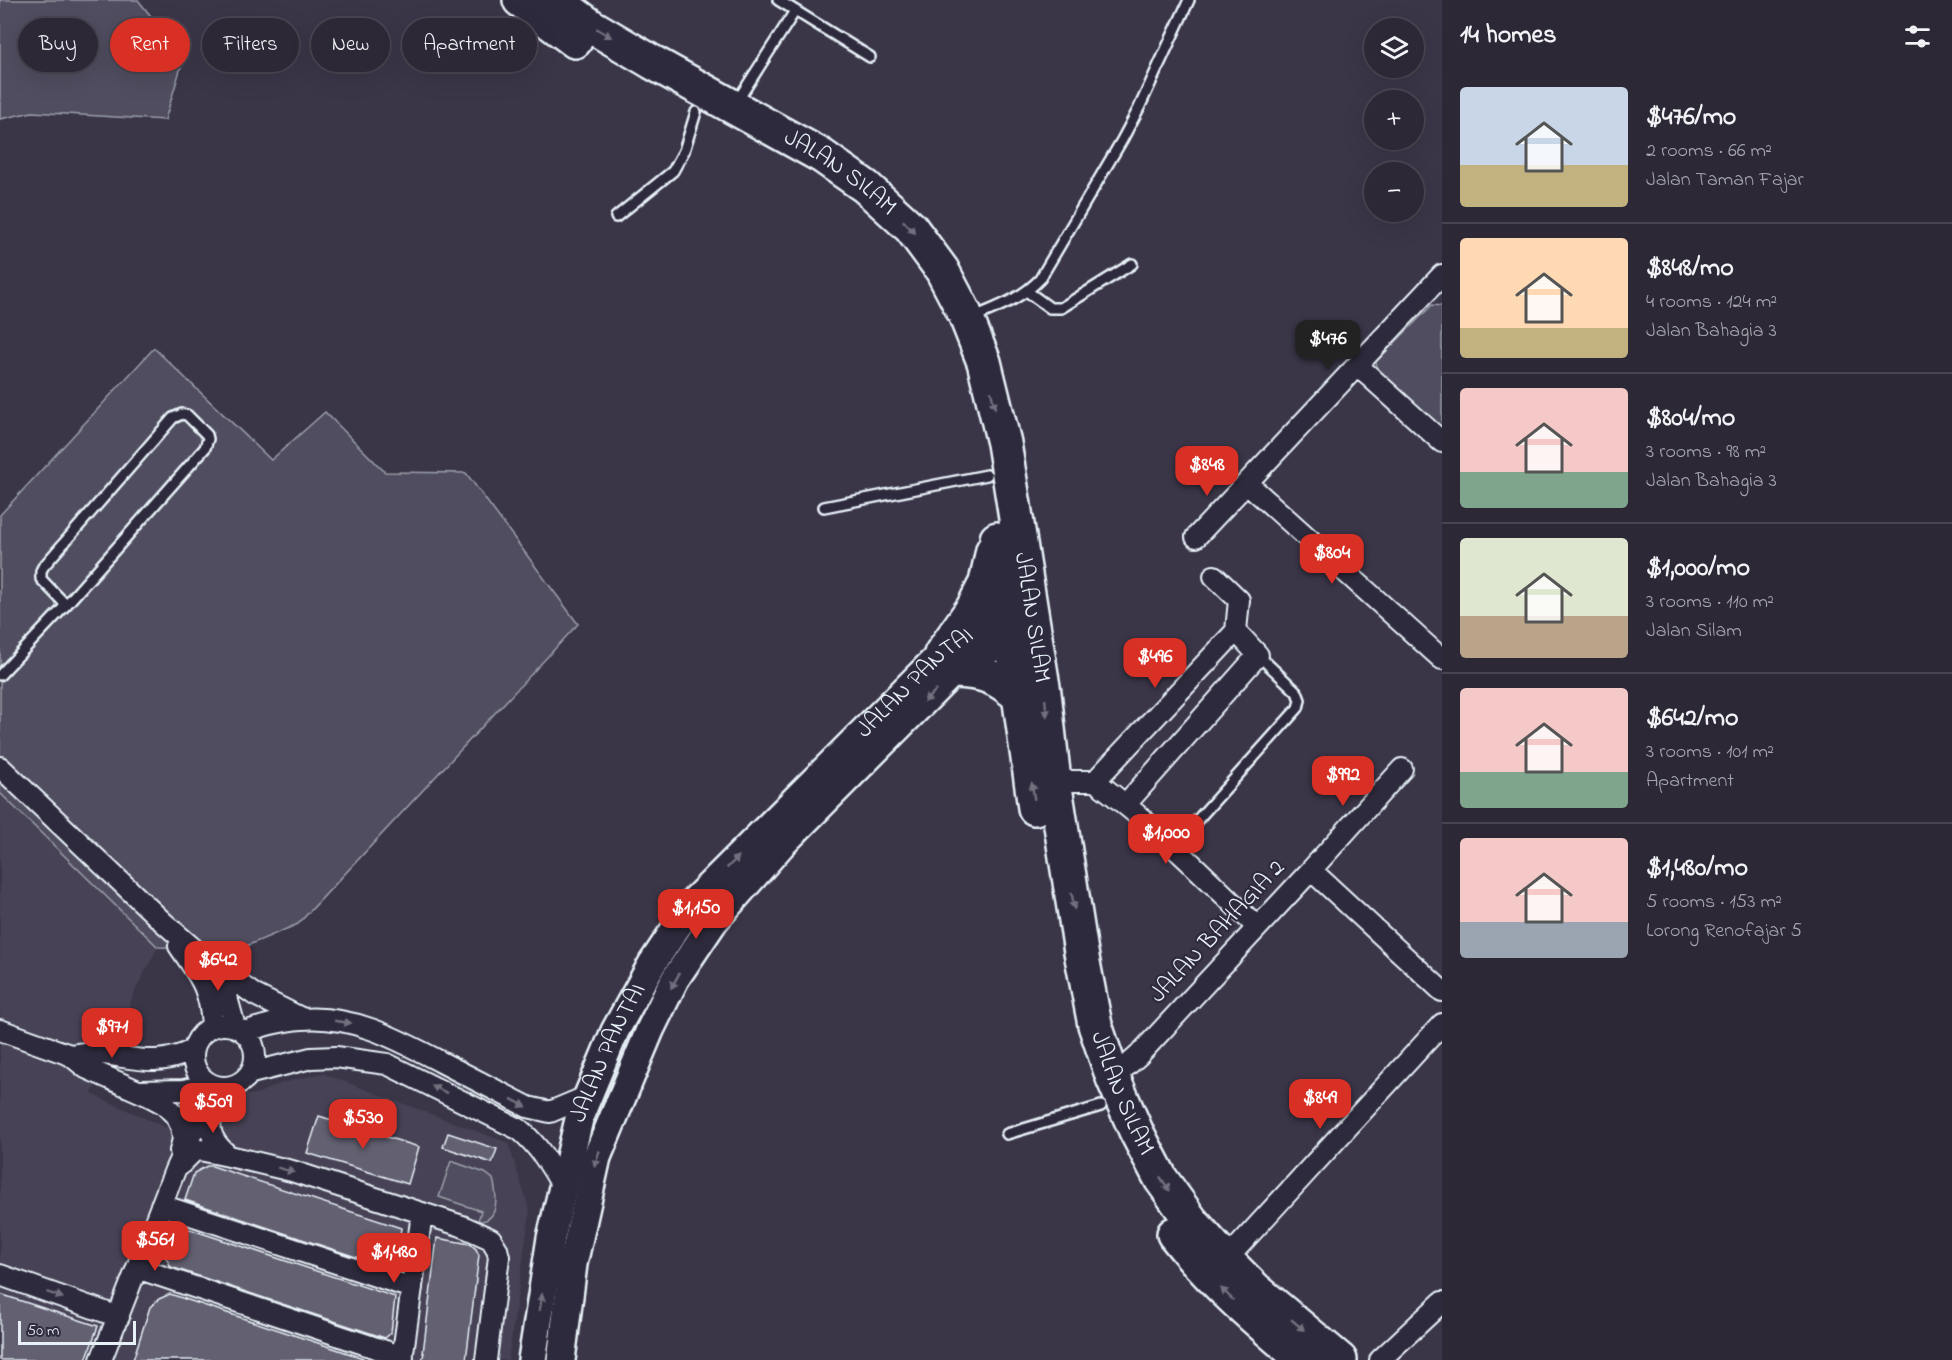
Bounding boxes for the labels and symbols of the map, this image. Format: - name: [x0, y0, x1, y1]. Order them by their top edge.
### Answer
- one-way arrow: [596, 28, 612, 39]
- street label: JALAN SILAM: [777, 121, 905, 224]
- one-way arrow: [902, 220, 916, 234]
- pin: $476: [1292, 320, 1364, 371]
- one-way arrow: [989, 391, 999, 410]
- pin: $848: [1171, 446, 1243, 497]
- pin: $804: [1296, 534, 1368, 585]
- street label: JALAN SILAM: [1004, 550, 1060, 685]
- street label: JALAN PANTAI: [848, 619, 981, 747]
- pin: $496: [1119, 638, 1191, 689]
- one-way arrow: [924, 688, 938, 702]
- one-way arrow: [1041, 698, 1050, 717]
- pin: $992: [1307, 756, 1379, 807]
- one-way arrow: [1028, 781, 1037, 800]
- pin: $1,000: [1117, 814, 1215, 865]
- street label: JALAN BAHAGIA 2: [1142, 852, 1294, 1012]
- one-way arrow: [725, 856, 739, 870]
- pin: $1,150: [647, 889, 745, 940]
- one-way arrow: [1068, 891, 1077, 910]
- pin: $642: [182, 941, 254, 992]
- one-way arrow: [670, 973, 680, 990]
- street label: JALAN PANTAI: [561, 977, 656, 1126]
- pin: $971: [76, 1008, 148, 1059]
- one-way arrow: [333, 1017, 352, 1026]
- street label: JALAN SILAM: [1081, 1027, 1163, 1162]
- pin: $849: [1284, 1079, 1356, 1130]
- pin: $509: [177, 1083, 249, 1134]
- one-way arrow: [430, 1084, 447, 1094]
- one-way arrow: [510, 1097, 528, 1107]
- pin: $530: [327, 1099, 399, 1150]
- one-way arrow: [592, 1150, 601, 1168]
- one-way arrow: [277, 1166, 295, 1175]
- one-way arrow: [1159, 1175, 1171, 1191]
- pin: $561: [119, 1221, 191, 1272]
- pin: $1,480: [345, 1233, 443, 1284]
- one-way arrow: [1220, 1287, 1235, 1301]
- one-way arrow: [46, 1290, 64, 1300]
- one-way arrow: [537, 1293, 546, 1312]
- scale bar: [18, 1318, 136, 1346]
- one-way arrow: [1290, 1318, 1305, 1331]

